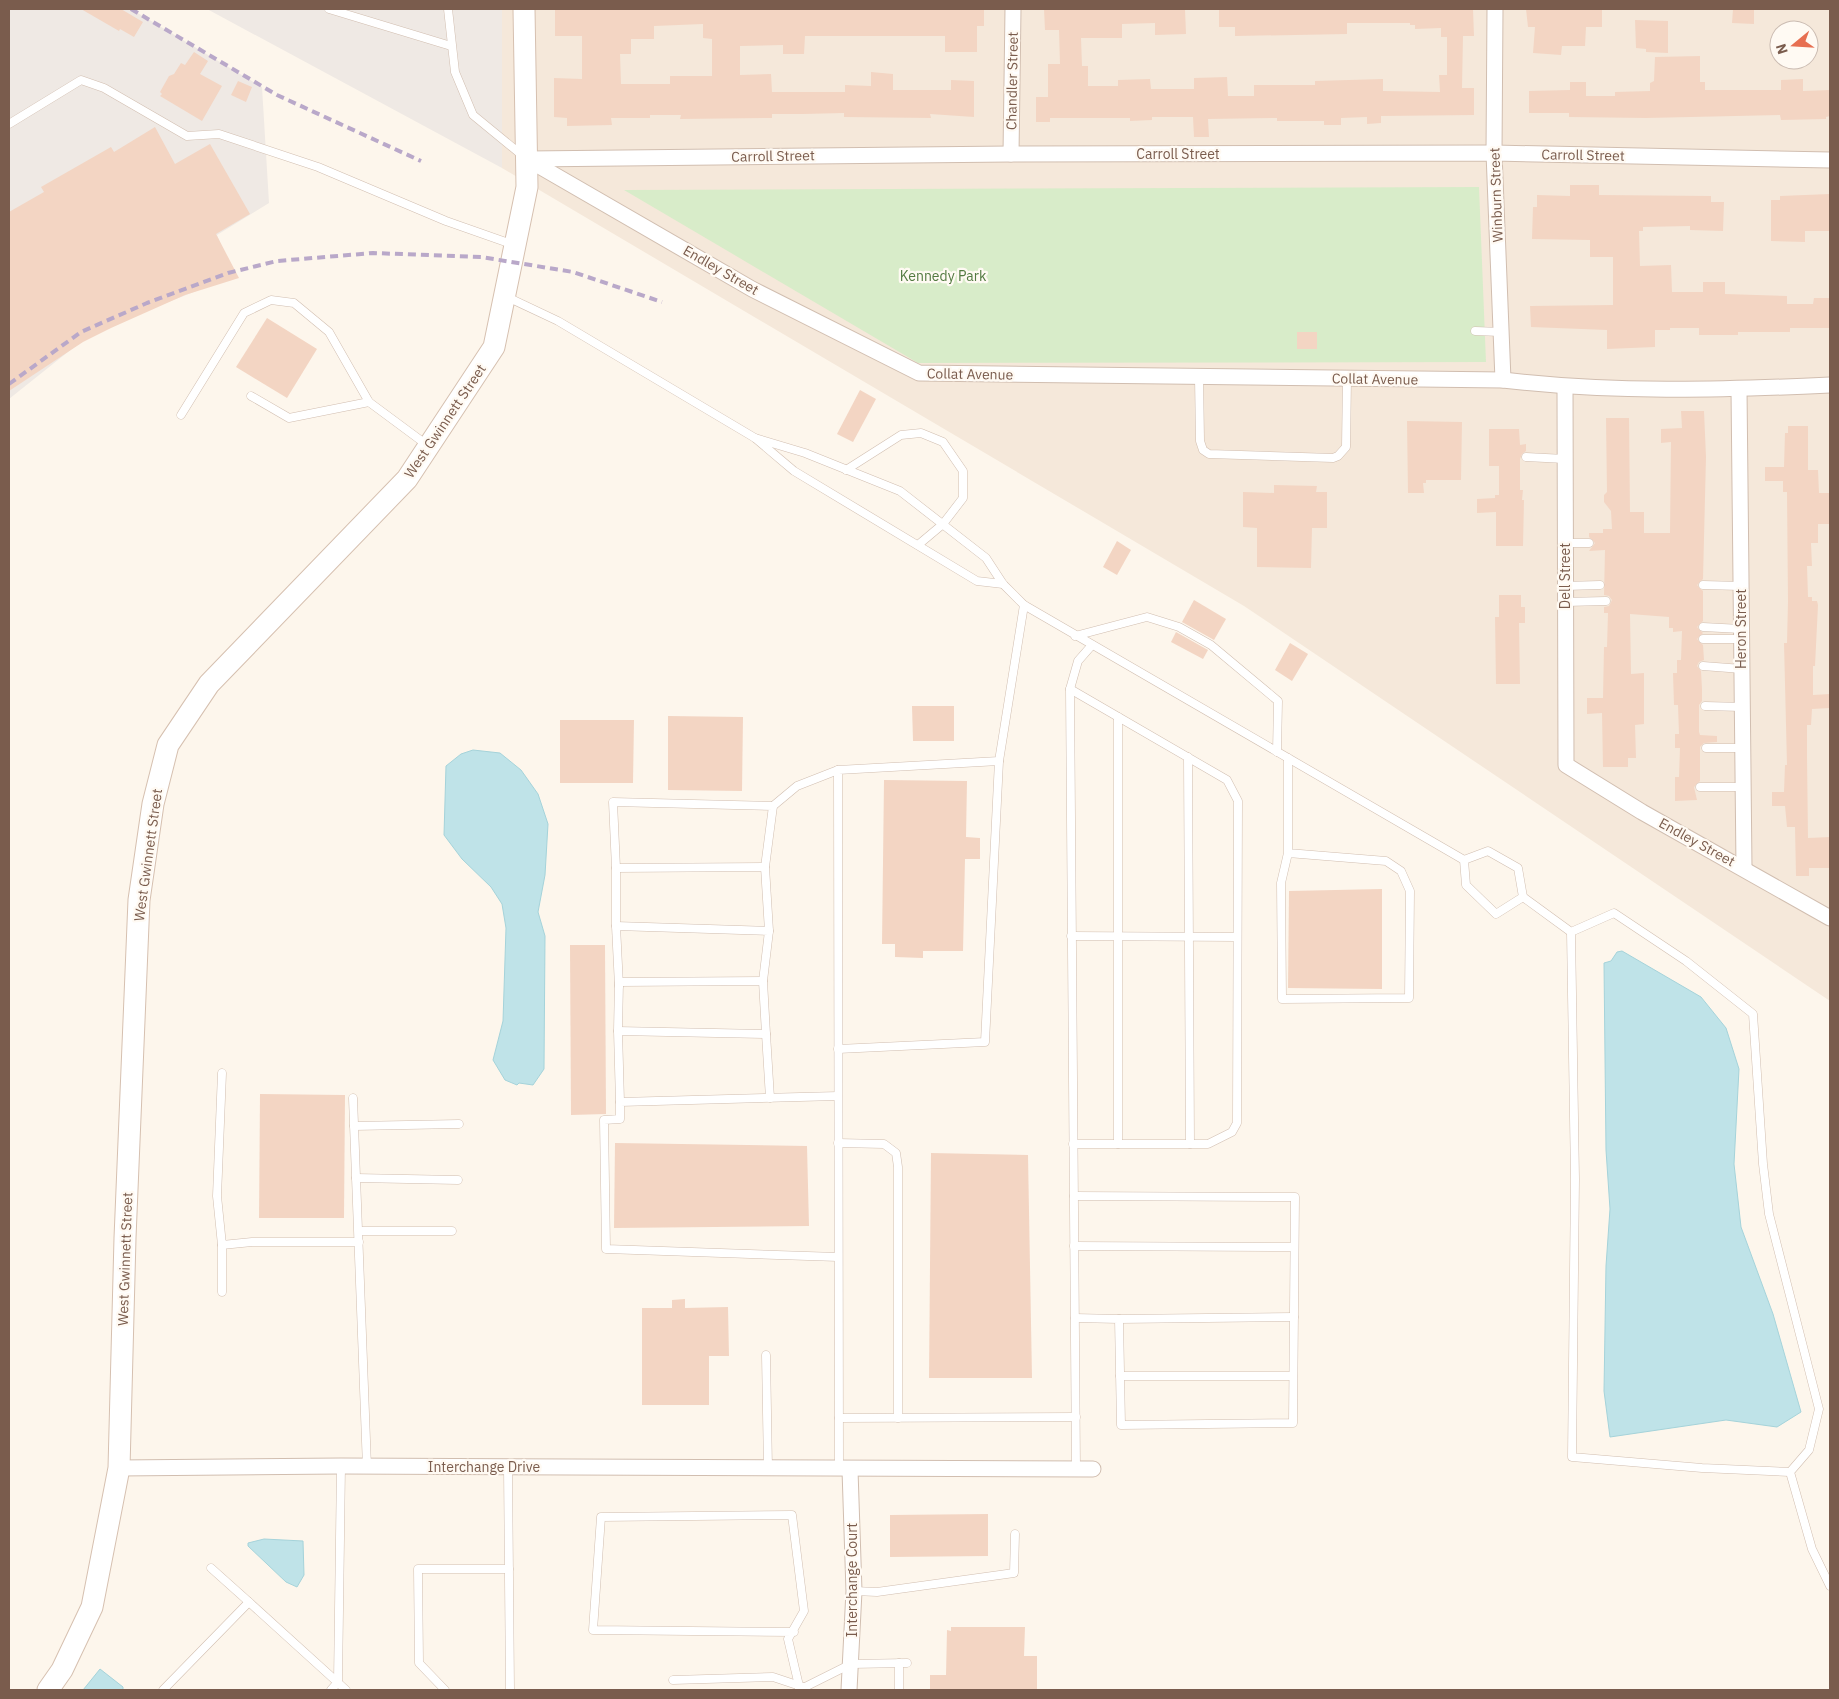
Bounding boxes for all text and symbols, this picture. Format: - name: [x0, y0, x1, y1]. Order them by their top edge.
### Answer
- north arrow: [1769, 20, 1819, 70]
- street label: Chandler Street: [1002, 32, 1022, 130]
- text: N: [1772, 41, 1792, 57]
- street label: Carroll Street: [1136, 145, 1220, 163]
- street label: Carroll Street: [1541, 145, 1625, 165]
- street label: Carroll Street: [731, 146, 815, 166]
- street label: Winburn Street: [1485, 147, 1507, 243]
- street label: Endley Street: [680, 241, 762, 299]
- park label: Kennedy Park: [900, 267, 987, 285]
- street label: West Gwinnett Street: [400, 360, 490, 482]
- street label: Collat Avenue: [927, 364, 1014, 384]
- street label: Collat Avenue: [1332, 369, 1419, 389]
- street label: Dell Street: [1556, 543, 1574, 609]
- street label: Heron Street: [1732, 589, 1750, 669]
- street label: West Gwinnett Street: [130, 787, 166, 923]
- street label: Endley Street: [1656, 814, 1738, 870]
- street label: West Gwinnett Street: [114, 1192, 136, 1326]
- street label: Interchange Drive: [428, 1458, 540, 1476]
- street label: Interchange Court: [843, 1523, 861, 1637]

